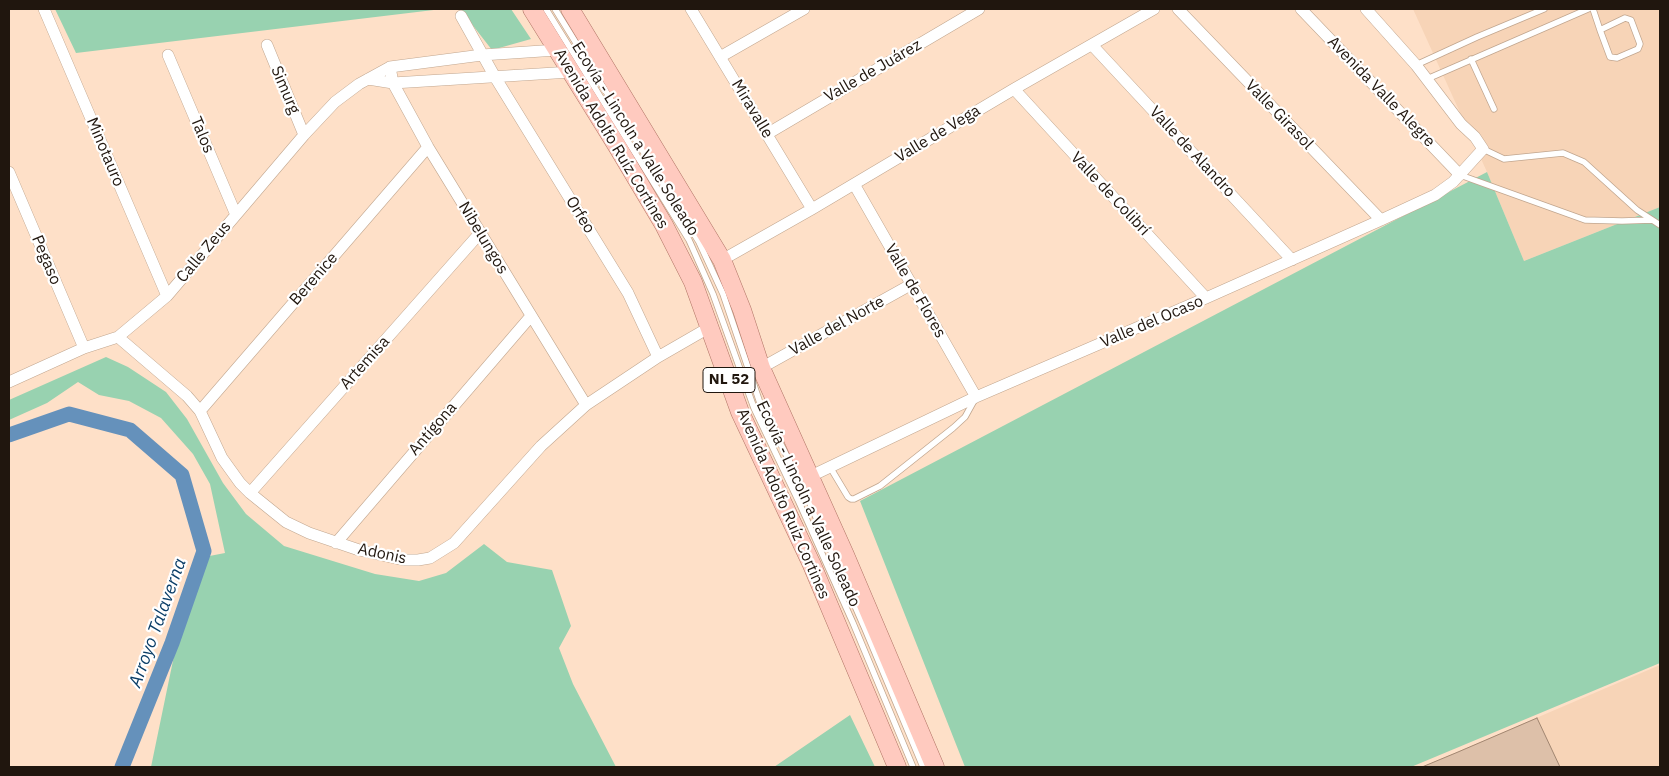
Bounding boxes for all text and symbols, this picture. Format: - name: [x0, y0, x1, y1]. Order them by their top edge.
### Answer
- street label: Avenida Valle Alegre: [1323, 33, 1439, 151]
- street label: Valle de Juárez: [821, 36, 925, 106]
- street label: Ecovía - Lincoln a Valle Soleado: [567, 38, 703, 240]
- street label: Avenida Adolfo Ruíz Cortines: [550, 46, 672, 232]
- street label: Simurg: [266, 63, 304, 117]
- street label: Miravalle: [727, 76, 777, 142]
- street label: Valle Girasol: [1241, 76, 1317, 154]
- street label: Valle de Vega: [892, 101, 984, 167]
- street label: Valle de Alandro: [1145, 103, 1239, 201]
- street label: Talos: [186, 114, 218, 156]
- street label: Minotauro: [82, 115, 128, 189]
- street label: Valle de Colibrí: [1066, 148, 1154, 240]
- street label: Orfeo: [561, 193, 599, 237]
- street label: Nibelungos: [454, 198, 512, 278]
- street label: Calle Zeus: [173, 217, 235, 287]
- street label: Pegaso: [27, 232, 65, 288]
- street label: Valle de Flores: [880, 241, 950, 341]
- street label: Berenice: [286, 249, 342, 309]
- street label: Valle del Norte: [786, 292, 888, 360]
- street label: Valle del Ocaso: [1098, 292, 1206, 352]
- street label: Artemisa: [336, 332, 394, 394]
- road number: NL 52: [703, 368, 755, 392]
- street label: Ecovía - Lincoln a Valle Soleado: [752, 398, 864, 610]
- street label: Antígona: [405, 399, 461, 459]
- street label: Avenida Adolfo Ruíz Cortines: [732, 406, 834, 602]
- street label: Adonis: [356, 539, 408, 569]
- water label: Arroyo Talaverna: [125, 555, 191, 691]

